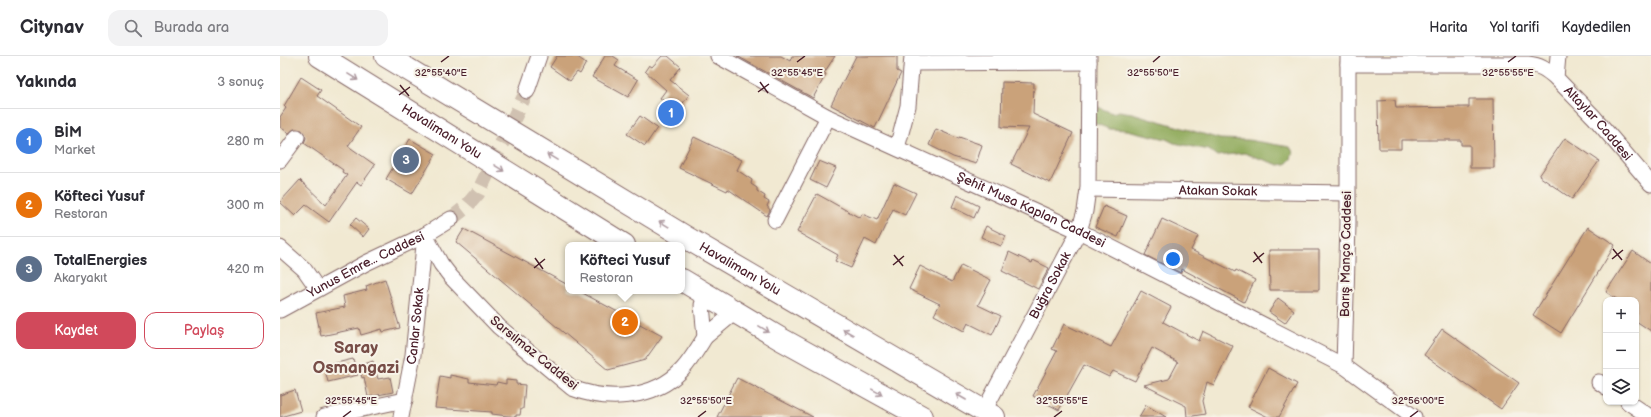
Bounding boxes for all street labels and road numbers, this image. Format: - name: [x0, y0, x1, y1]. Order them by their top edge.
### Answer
- street label: Altaylar Caddesi: [1560, 83, 1636, 164]
- street label: Havalimanı Yolu: [398, 101, 485, 162]
- street label: Şehit Musa Kaplan Caddesi: [954, 168, 1108, 251]
- street label: Atakan Sokak: [1179, 182, 1258, 200]
- street label: Barış Manço Caddesi: [1337, 191, 1355, 317]
- street label: Yunus Emre... Caddesi: [304, 228, 427, 302]
- street label: Havalimanı Yolu: [696, 239, 784, 299]
- street label: Buğra Sokak: [1026, 248, 1075, 322]
- street label: Canlar Sokak: [403, 286, 428, 366]
- street label: Sarsılmaz Caddesi: [487, 313, 581, 393]

